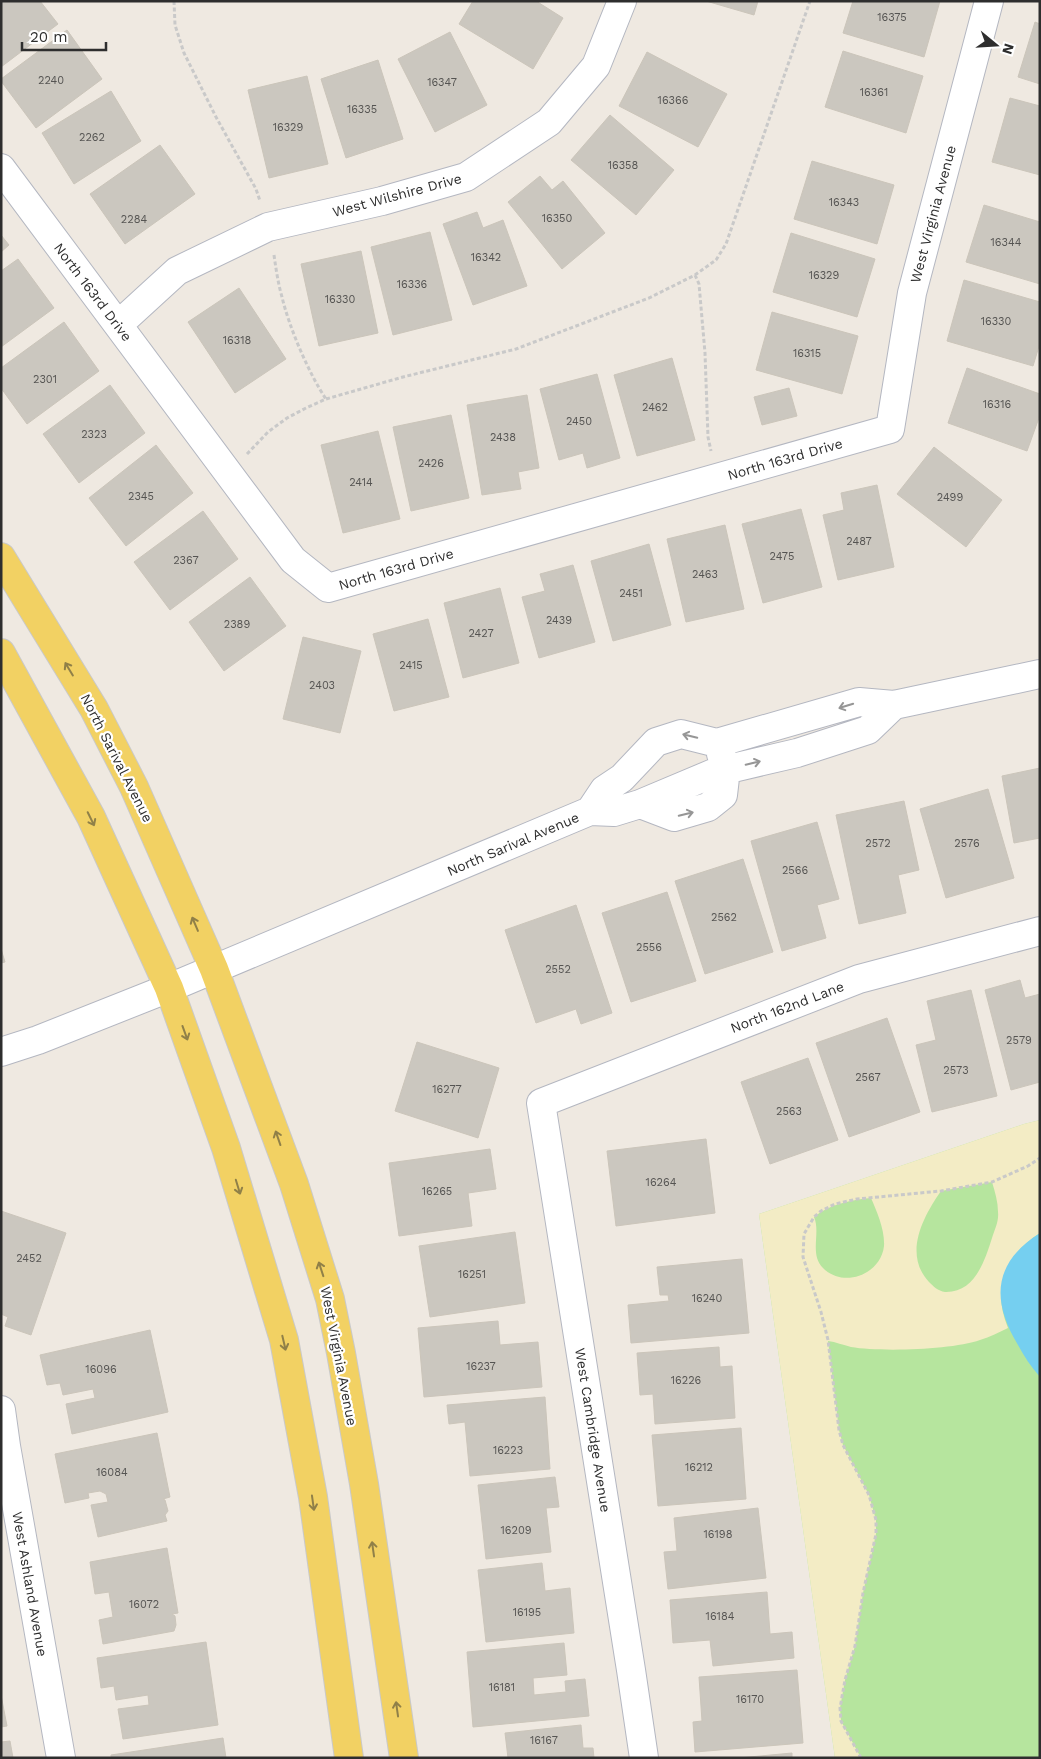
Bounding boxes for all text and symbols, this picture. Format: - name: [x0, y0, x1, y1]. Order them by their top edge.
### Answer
- house number: 16375: [877, 11, 907, 24]
- scale bar: [22, 20, 106, 52]
- north arrow: [971, 20, 1021, 70]
- text: 20 m: [30, 28, 68, 46]
- text: N: [999, 42, 1018, 56]
- house number: 2240: [38, 74, 64, 87]
- house number: 16347: [427, 76, 457, 89]
- house number: 16361: [860, 86, 888, 99]
- house number: 16366: [658, 94, 689, 107]
- house number: 16335: [347, 103, 377, 116]
- house number: 16329: [273, 121, 304, 134]
- house number: 2262: [79, 131, 105, 144]
- street label: West Virginia Avenue: [907, 144, 959, 284]
- house number: 16358: [608, 159, 639, 172]
- street label: West Wilshire Drive: [331, 170, 463, 220]
- house number: 16343: [829, 196, 859, 209]
- house number: 16350: [542, 212, 572, 225]
- house number: 2284: [121, 213, 147, 226]
- house number: 16344: [991, 236, 1022, 249]
- street label: North 163rd Drive: [51, 240, 135, 344]
- house number: 16342: [471, 251, 501, 264]
- house number: 16329: [809, 269, 840, 282]
- house number: 16336: [397, 278, 428, 291]
- house number: 16330: [325, 293, 355, 306]
- house number: 16330: [981, 315, 1011, 328]
- house number: 16318: [223, 334, 251, 347]
- house number: 16315: [793, 347, 821, 360]
- house number: 2301: [33, 373, 57, 386]
- house number: 16316: [983, 398, 1011, 411]
- house number: 2462: [642, 401, 668, 414]
- house number: 2450: [566, 415, 592, 428]
- house number: 2323: [81, 428, 107, 441]
- house number: 2438: [490, 431, 516, 444]
- street label: North 163rd Drive: [726, 435, 844, 483]
- house number: 2426: [418, 457, 444, 470]
- house number: 2414: [349, 476, 373, 489]
- house number: 2345: [128, 490, 154, 503]
- house number: 2499: [937, 491, 963, 504]
- house number: 2487: [846, 535, 872, 548]
- street label: North 163rd Drive: [337, 545, 455, 593]
- house number: 2475: [770, 550, 794, 563]
- house number: 2367: [173, 554, 199, 567]
- house number: 2463: [692, 568, 718, 581]
- house number: 2451: [619, 587, 643, 600]
- house number: 2439: [546, 614, 572, 627]
- house number: 2389: [224, 618, 250, 631]
- house number: 2427: [468, 627, 494, 640]
- house number: 2415: [399, 659, 423, 672]
- one-way arrow: [64, 662, 74, 676]
- house number: 2403: [309, 679, 335, 692]
- street label: North Sarival Avenue: [78, 691, 156, 825]
- one-way arrow: [839, 701, 855, 711]
- one-way arrow: [683, 731, 699, 741]
- one-way arrow: [744, 758, 760, 767]
- street label: North Sarival Avenue: [445, 809, 581, 879]
- one-way arrow: [677, 809, 693, 819]
- one-way arrow: [86, 812, 96, 827]
- house number: 2572: [865, 837, 891, 850]
- house number: 2576: [954, 837, 980, 850]
- house number: 2566: [782, 864, 808, 877]
- house number: 2562: [711, 911, 737, 924]
- one-way arrow: [189, 917, 199, 932]
- house number: 2556: [636, 941, 662, 954]
- house number: 2552: [545, 963, 571, 976]
- street label: North 162nd Lane: [728, 978, 846, 1036]
- one-way arrow: [181, 1025, 191, 1040]
- house number: 2579: [1006, 1034, 1032, 1047]
- house number: 2573: [943, 1064, 969, 1077]
- house number: 2567: [855, 1071, 881, 1084]
- house number: 16277: [432, 1083, 462, 1096]
- house number: 2563: [776, 1105, 802, 1118]
- one-way arrow: [273, 1131, 282, 1147]
- house number: 16264: [646, 1176, 677, 1189]
- one-way arrow: [234, 1179, 244, 1195]
- house number: 16265: [422, 1185, 452, 1198]
- house number: 2452: [16, 1252, 42, 1265]
- one-way arrow: [315, 1261, 325, 1277]
- house number: 16251: [458, 1268, 486, 1281]
- street label: West Virginia Avenue: [318, 1285, 360, 1427]
- house number: 16240: [692, 1292, 722, 1305]
- one-way arrow: [280, 1334, 289, 1350]
- street label: West Cambridge Avenue: [572, 1347, 614, 1513]
- house number: 16237: [466, 1360, 496, 1373]
- house number: 16096: [85, 1363, 117, 1376]
- house number: 16226: [671, 1374, 702, 1387]
- house number: 16223: [493, 1444, 523, 1457]
- house number: 16212: [685, 1461, 713, 1474]
- house number: 16084: [96, 1466, 128, 1479]
- one-way arrow: [309, 1494, 319, 1510]
- street label: West Ashland Avenue: [9, 1510, 51, 1658]
- house number: 16209: [500, 1524, 532, 1537]
- house number: 16198: [704, 1528, 733, 1541]
- one-way arrow: [368, 1541, 378, 1557]
- house number: 16072: [129, 1598, 159, 1611]
- house number: 16195: [513, 1606, 541, 1619]
- house number: 16184: [706, 1610, 735, 1623]
- house number: 16181: [489, 1681, 515, 1694]
- house number: 16170: [736, 1693, 764, 1706]
- one-way arrow: [391, 1702, 401, 1718]
- house number: 16167: [530, 1734, 558, 1747]

